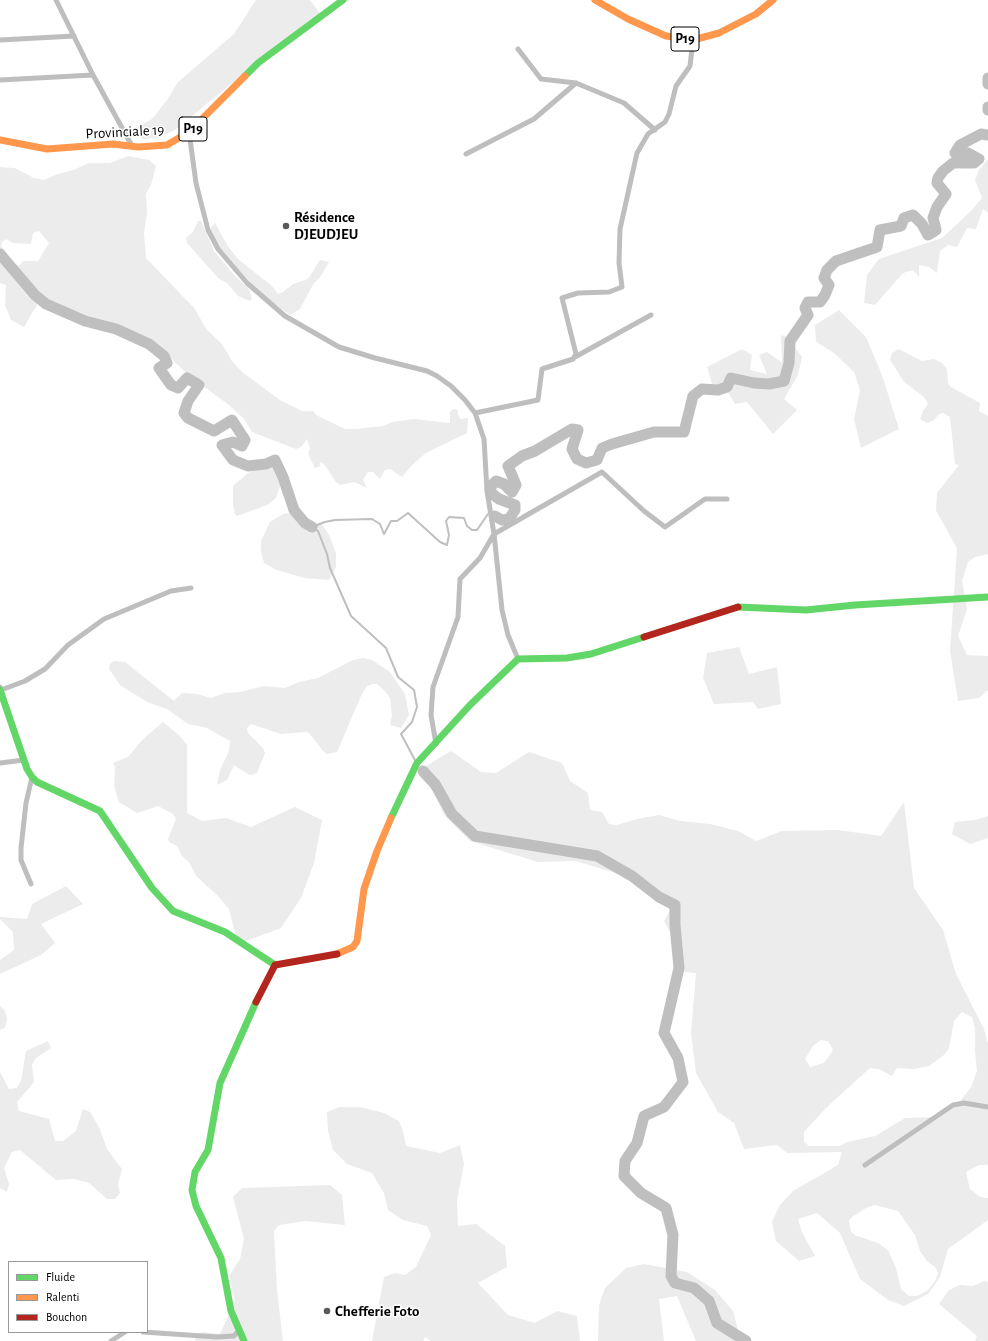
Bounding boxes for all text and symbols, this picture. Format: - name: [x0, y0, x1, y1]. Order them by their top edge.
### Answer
- road number: P19: [671, 27, 699, 51]
- road number: P19: [179, 117, 207, 141]
- street label: Provinciale 19: [85, 121, 165, 143]
- place label: Résidence DJEUDJEU: [294, 208, 358, 243]
- marker: Résidence DJEUDJEU: [281, 221, 291, 231]
- legend: [8, 1261, 148, 1333]
- text: Fluide: [46, 1271, 75, 1283]
- text: Ralenti: [46, 1291, 79, 1303]
- place label: Chefferie Foto: [335, 1302, 419, 1320]
- marker: Chefferie Foto: [322, 1306, 332, 1316]
- text: Bouchon: [46, 1311, 87, 1323]

